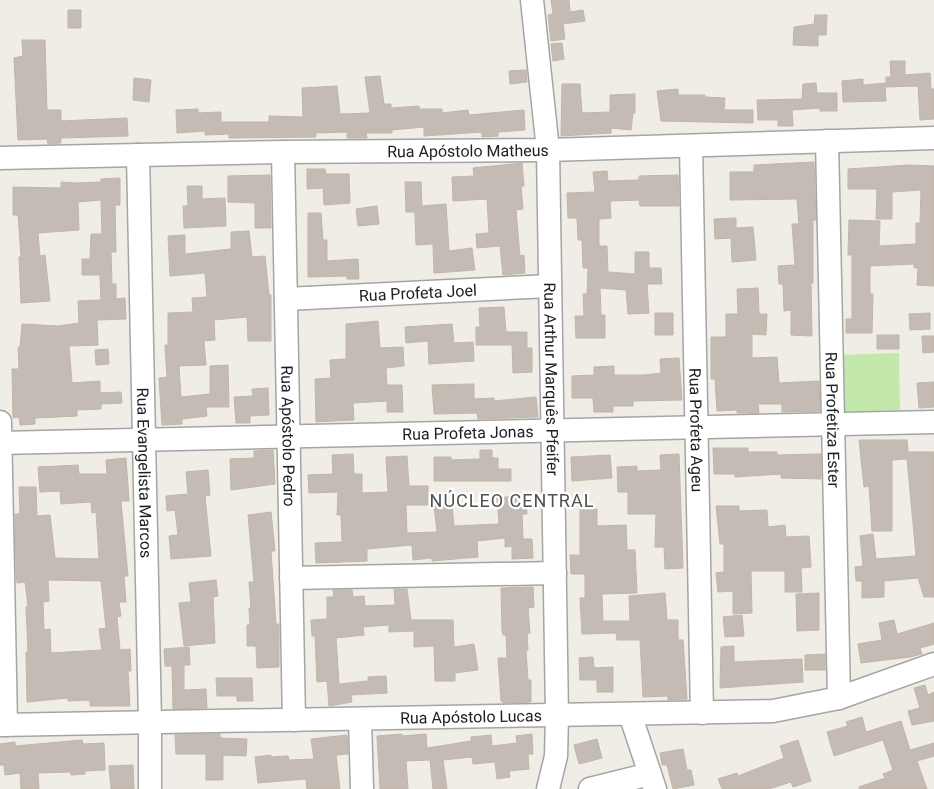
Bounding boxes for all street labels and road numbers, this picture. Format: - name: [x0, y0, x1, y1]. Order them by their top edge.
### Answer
- street label: Rua Apóstolo Matheus: [387, 141, 549, 161]
- street label: Rua Profeta Joel: [359, 281, 477, 305]
- street label: Rua Arthur Marquês Pfeifer: [540, 282, 562, 477]
- street label: Rua Profetiza Ester: [822, 352, 843, 489]
- street label: Rua Apóstolo Pedro: [277, 365, 299, 507]
- street label: Rua Profeta Ageu: [685, 368, 707, 492]
- street label: Rua Evangelista Marcos: [133, 387, 156, 558]
- street label: Rua Profeta Jonas: [402, 422, 534, 444]
- street label: Rua Apóstolo Lucas: [400, 706, 542, 728]

